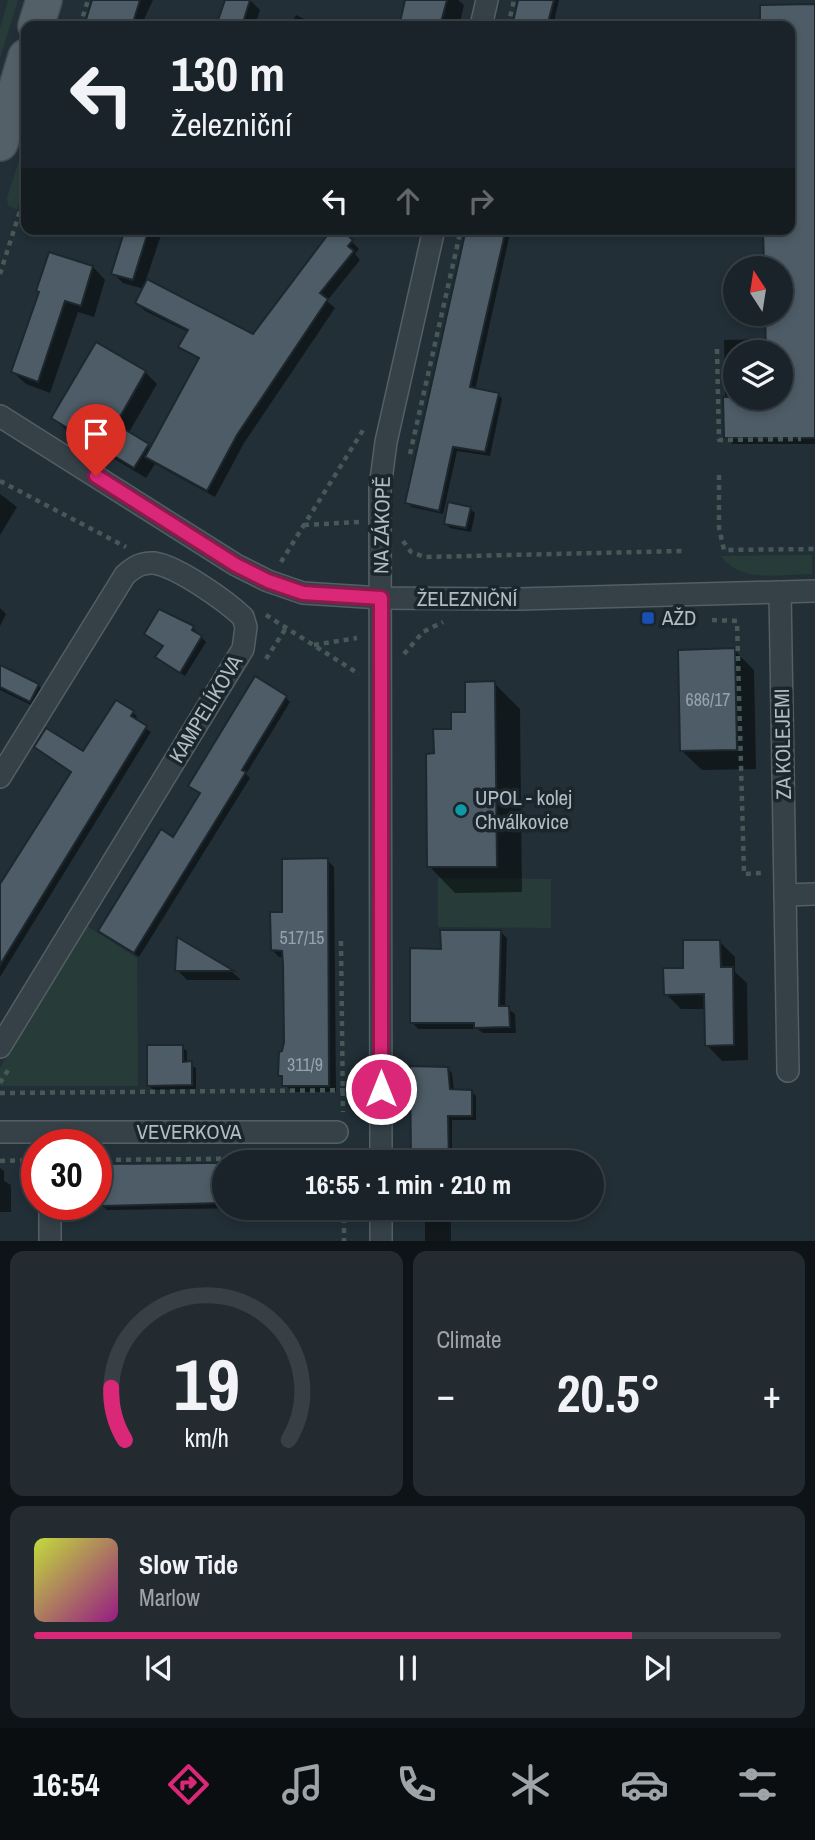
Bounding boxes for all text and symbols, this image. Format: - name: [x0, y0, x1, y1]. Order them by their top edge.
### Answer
- text: 130 m: [171, 40, 285, 106]
- icon: left: [56, 49, 147, 140]
- text: Železniční: [171, 103, 292, 146]
- icon: left: [316, 182, 354, 220]
- icon: ahead: [389, 182, 427, 220]
- icon: right: [462, 182, 500, 220]
- north arrow: [723, 256, 793, 326]
- map controls: [723, 256, 793, 410]
- button: layers: [723, 340, 793, 410]
- pin: [66, 404, 126, 476]
- icon: arrive: [77, 415, 115, 453]
- street label: NA ZÁKOPĚ: [366, 476, 397, 574]
- street label: ŽELEZNIČNÍ: [417, 584, 517, 613]
- place label: AŽD: [661, 603, 696, 632]
- marker: AŽD: [640, 610, 656, 626]
- street label: KAMPELÍKOVA: [162, 649, 249, 768]
- house number: 686/17: [685, 687, 731, 712]
- street label: ZA KOLEJEMI: [767, 688, 798, 800]
- place label: UPOL - kolej Chválkovice: [475, 783, 572, 836]
- marker: UPOL - kolej Chválkovice: [453, 802, 469, 818]
- house number: 517/15: [279, 925, 325, 950]
- house number: 311/9: [287, 1052, 323, 1077]
- position arrow: [344, 1052, 418, 1126]
- street label: VEVERKOVA: [137, 1117, 242, 1146]
- speed limit sign: 30: [21, 1129, 112, 1220]
- text: 16:55 · 1 min · 210 m: [305, 1167, 511, 1202]
- text: Climate: [437, 1324, 501, 1355]
- text: 19: [173, 1335, 239, 1433]
- text: 20.5°: [557, 1358, 661, 1428]
- text: −: [437, 1369, 455, 1420]
- text: +: [763, 1369, 781, 1420]
- text: km/h: [184, 1420, 228, 1454]
- text: Slow Tide: [139, 1547, 238, 1582]
- text: Marlow: [139, 1582, 200, 1613]
- icon: previous: [140, 1649, 178, 1687]
- icon: pause: [389, 1649, 427, 1687]
- icon: next: [638, 1649, 676, 1687]
- icon: directions: [164, 1760, 213, 1809]
- icon: music: [278, 1760, 327, 1809]
- icon: phone: [392, 1760, 441, 1809]
- icon: climate: [506, 1760, 555, 1809]
- icon: car: [620, 1760, 669, 1809]
- icon: filters: [733, 1760, 782, 1809]
- text: 16:54: [32, 1763, 100, 1806]

